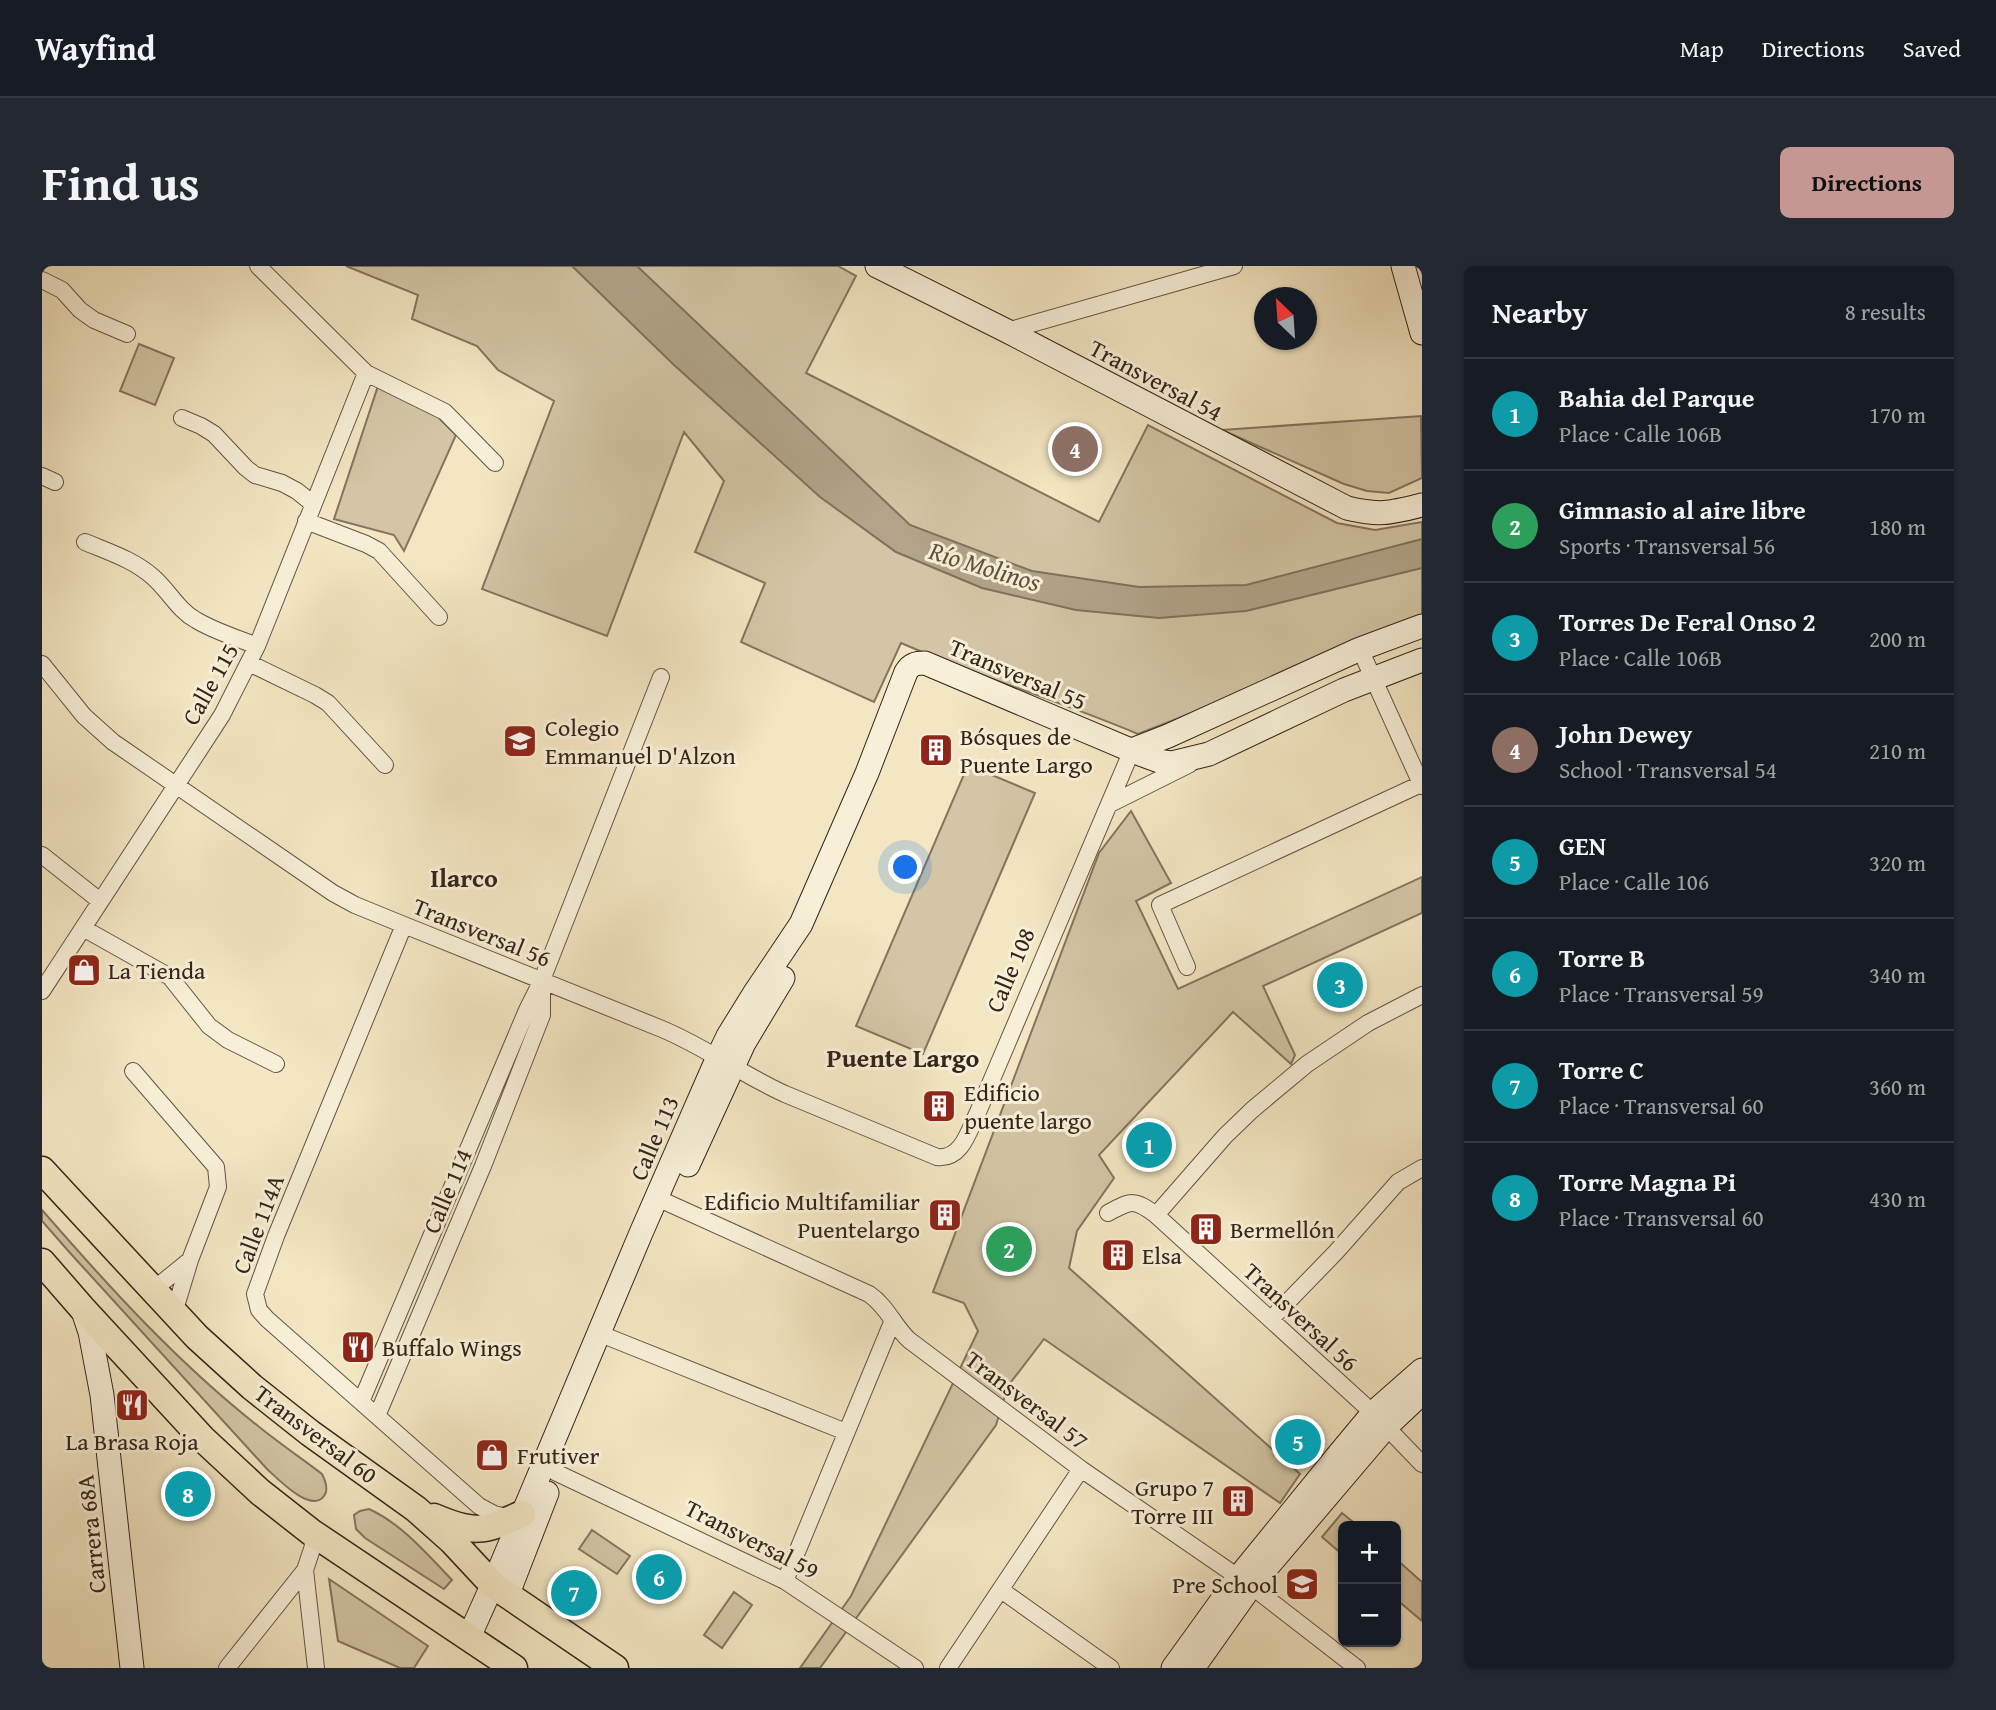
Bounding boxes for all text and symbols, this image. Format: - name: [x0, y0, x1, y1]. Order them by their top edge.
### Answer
- text: Wayfind: [35, 24, 156, 72]
- text: Map: [1680, 31, 1724, 66]
- text: Directions: [1762, 31, 1865, 66]
- text: Saved: [1903, 31, 1961, 66]
- text: Find us: [42, 146, 200, 218]
- button: Directions: [1780, 147, 1954, 218]
- north arrow: [1254, 287, 1317, 350]
- text: Nearby: [1492, 290, 1588, 334]
- text: 8 results: [1845, 295, 1926, 328]
- street label: Transversal 54: [1083, 330, 1229, 430]
- text: Bahia del Parque: [1559, 378, 1755, 417]
- text: 1: [1509, 398, 1521, 431]
- text: 170 m: [1869, 398, 1926, 431]
- text: Place · Calle 106B: [1559, 417, 1722, 450]
- pin: 4: [1052, 423, 1098, 475]
- text: Gimnasio al aire libre: [1559, 490, 1806, 529]
- text: 2: [1509, 510, 1521, 543]
- text: 180 m: [1869, 510, 1926, 543]
- text: Sports · Transversal 56: [1559, 529, 1775, 562]
- water label: Río Molinos: [924, 530, 1046, 602]
- text: Torres De Feral Onso 2: [1559, 602, 1816, 641]
- text: 3: [1509, 622, 1521, 655]
- text: 200 m: [1869, 622, 1926, 655]
- street label: Transversal 55: [944, 629, 1092, 719]
- street label: Calle 115: [173, 637, 247, 731]
- text: Place · Calle 106B: [1559, 641, 1722, 674]
- place label: Colegio Emmanuel D'Alzon: [545, 710, 736, 773]
- text: John Dewey: [1559, 714, 1692, 753]
- place label: Bósques de Puente Largo: [960, 719, 1093, 782]
- school or university icon: Colegio Emmanuel D'Alzon: [501, 722, 539, 760]
- building icon: Bósques de Puente Largo: [917, 731, 955, 769]
- text: 4: [1509, 734, 1521, 767]
- text: 210 m: [1869, 734, 1926, 767]
- text: School · Transversal 54: [1559, 753, 1777, 786]
- text: GEN: [1559, 826, 1606, 865]
- text: 5: [1509, 846, 1521, 879]
- text: 320 m: [1869, 846, 1926, 879]
- your location: [888, 850, 922, 884]
- district label: Ilarco: [430, 858, 498, 897]
- text: Place · Calle 106: [1559, 865, 1709, 898]
- street label: Transversal 56: [408, 888, 556, 976]
- street label: Calle 108: [976, 922, 1044, 1018]
- text: Torre B: [1559, 938, 1645, 977]
- shop icon: La Tienda: [65, 951, 103, 989]
- place label: La Tienda: [108, 953, 206, 988]
- text: 6: [1509, 958, 1521, 991]
- text: 340 m: [1869, 958, 1926, 991]
- pin: 3: [1317, 959, 1363, 1011]
- text: Place · Transversal 59: [1559, 977, 1764, 1010]
- district label: Puente Largo: [827, 1038, 980, 1077]
- text: Torre C: [1559, 1050, 1644, 1089]
- text: 7: [1509, 1070, 1521, 1103]
- text: 360 m: [1869, 1070, 1926, 1103]
- place label: Edificio puente largo: [964, 1075, 1092, 1138]
- building icon: Edificio puente largo: [920, 1087, 958, 1125]
- text: Place · Transversal 60: [1559, 1089, 1764, 1122]
- street label: Calle 113: [620, 1090, 688, 1186]
- pin: 1: [1126, 1119, 1172, 1171]
- street label: Calle 114: [413, 1143, 481, 1239]
- text: Torre Magna Pi: [1559, 1162, 1736, 1201]
- street label: Calle 114A: [223, 1169, 293, 1279]
- text: 8: [1509, 1182, 1521, 1215]
- text: 430 m: [1869, 1182, 1926, 1215]
- place label: Edificio Multifamiliar Puentelargo: [704, 1184, 920, 1247]
- building icon: Edificio Multifamiliar Puentelargo: [926, 1196, 964, 1234]
- text: Place · Transversal 60: [1559, 1201, 1764, 1234]
- building icon: Bermellón: [1187, 1210, 1225, 1248]
- place label: Bermellón: [1230, 1212, 1335, 1247]
- pin: 2: [986, 1223, 1032, 1275]
- building icon: Elsa: [1099, 1236, 1137, 1274]
- place label: Elsa: [1142, 1238, 1182, 1273]
- street label: Transversal 56: [1236, 1254, 1366, 1380]
- restaurant icon: Buffalo Wings: [339, 1328, 377, 1366]
- place label: Buffalo Wings: [382, 1330, 522, 1365]
- street label: Transversal 57: [958, 1342, 1096, 1458]
- street label: Transversal 60: [247, 1376, 385, 1492]
- restaurant icon: La Brasa Roja: [113, 1386, 151, 1424]
- pin: 5: [1275, 1416, 1321, 1468]
- place label: La Brasa Roja: [66, 1424, 199, 1459]
- shop icon: Frutiver: [473, 1436, 511, 1474]
- place label: Frutiver: [517, 1438, 599, 1473]
- pin: 8: [165, 1468, 211, 1520]
- place label: Grupo 7 Torre III: [1131, 1470, 1214, 1533]
- street label: Carrera 68A: [67, 1473, 115, 1595]
- building icon: Grupo 7 Torre III: [1219, 1482, 1257, 1520]
- street label: Transversal 59: [679, 1490, 825, 1588]
- map controls: [1338, 1521, 1401, 1647]
- button: +: [1338, 1521, 1401, 1584]
- pin: 6: [636, 1551, 682, 1603]
- school or university icon: Pre School: [1283, 1565, 1321, 1603]
- pin: 7: [551, 1567, 597, 1619]
- place label: Pre School: [1172, 1567, 1278, 1602]
- button: −: [1338, 1584, 1401, 1647]

